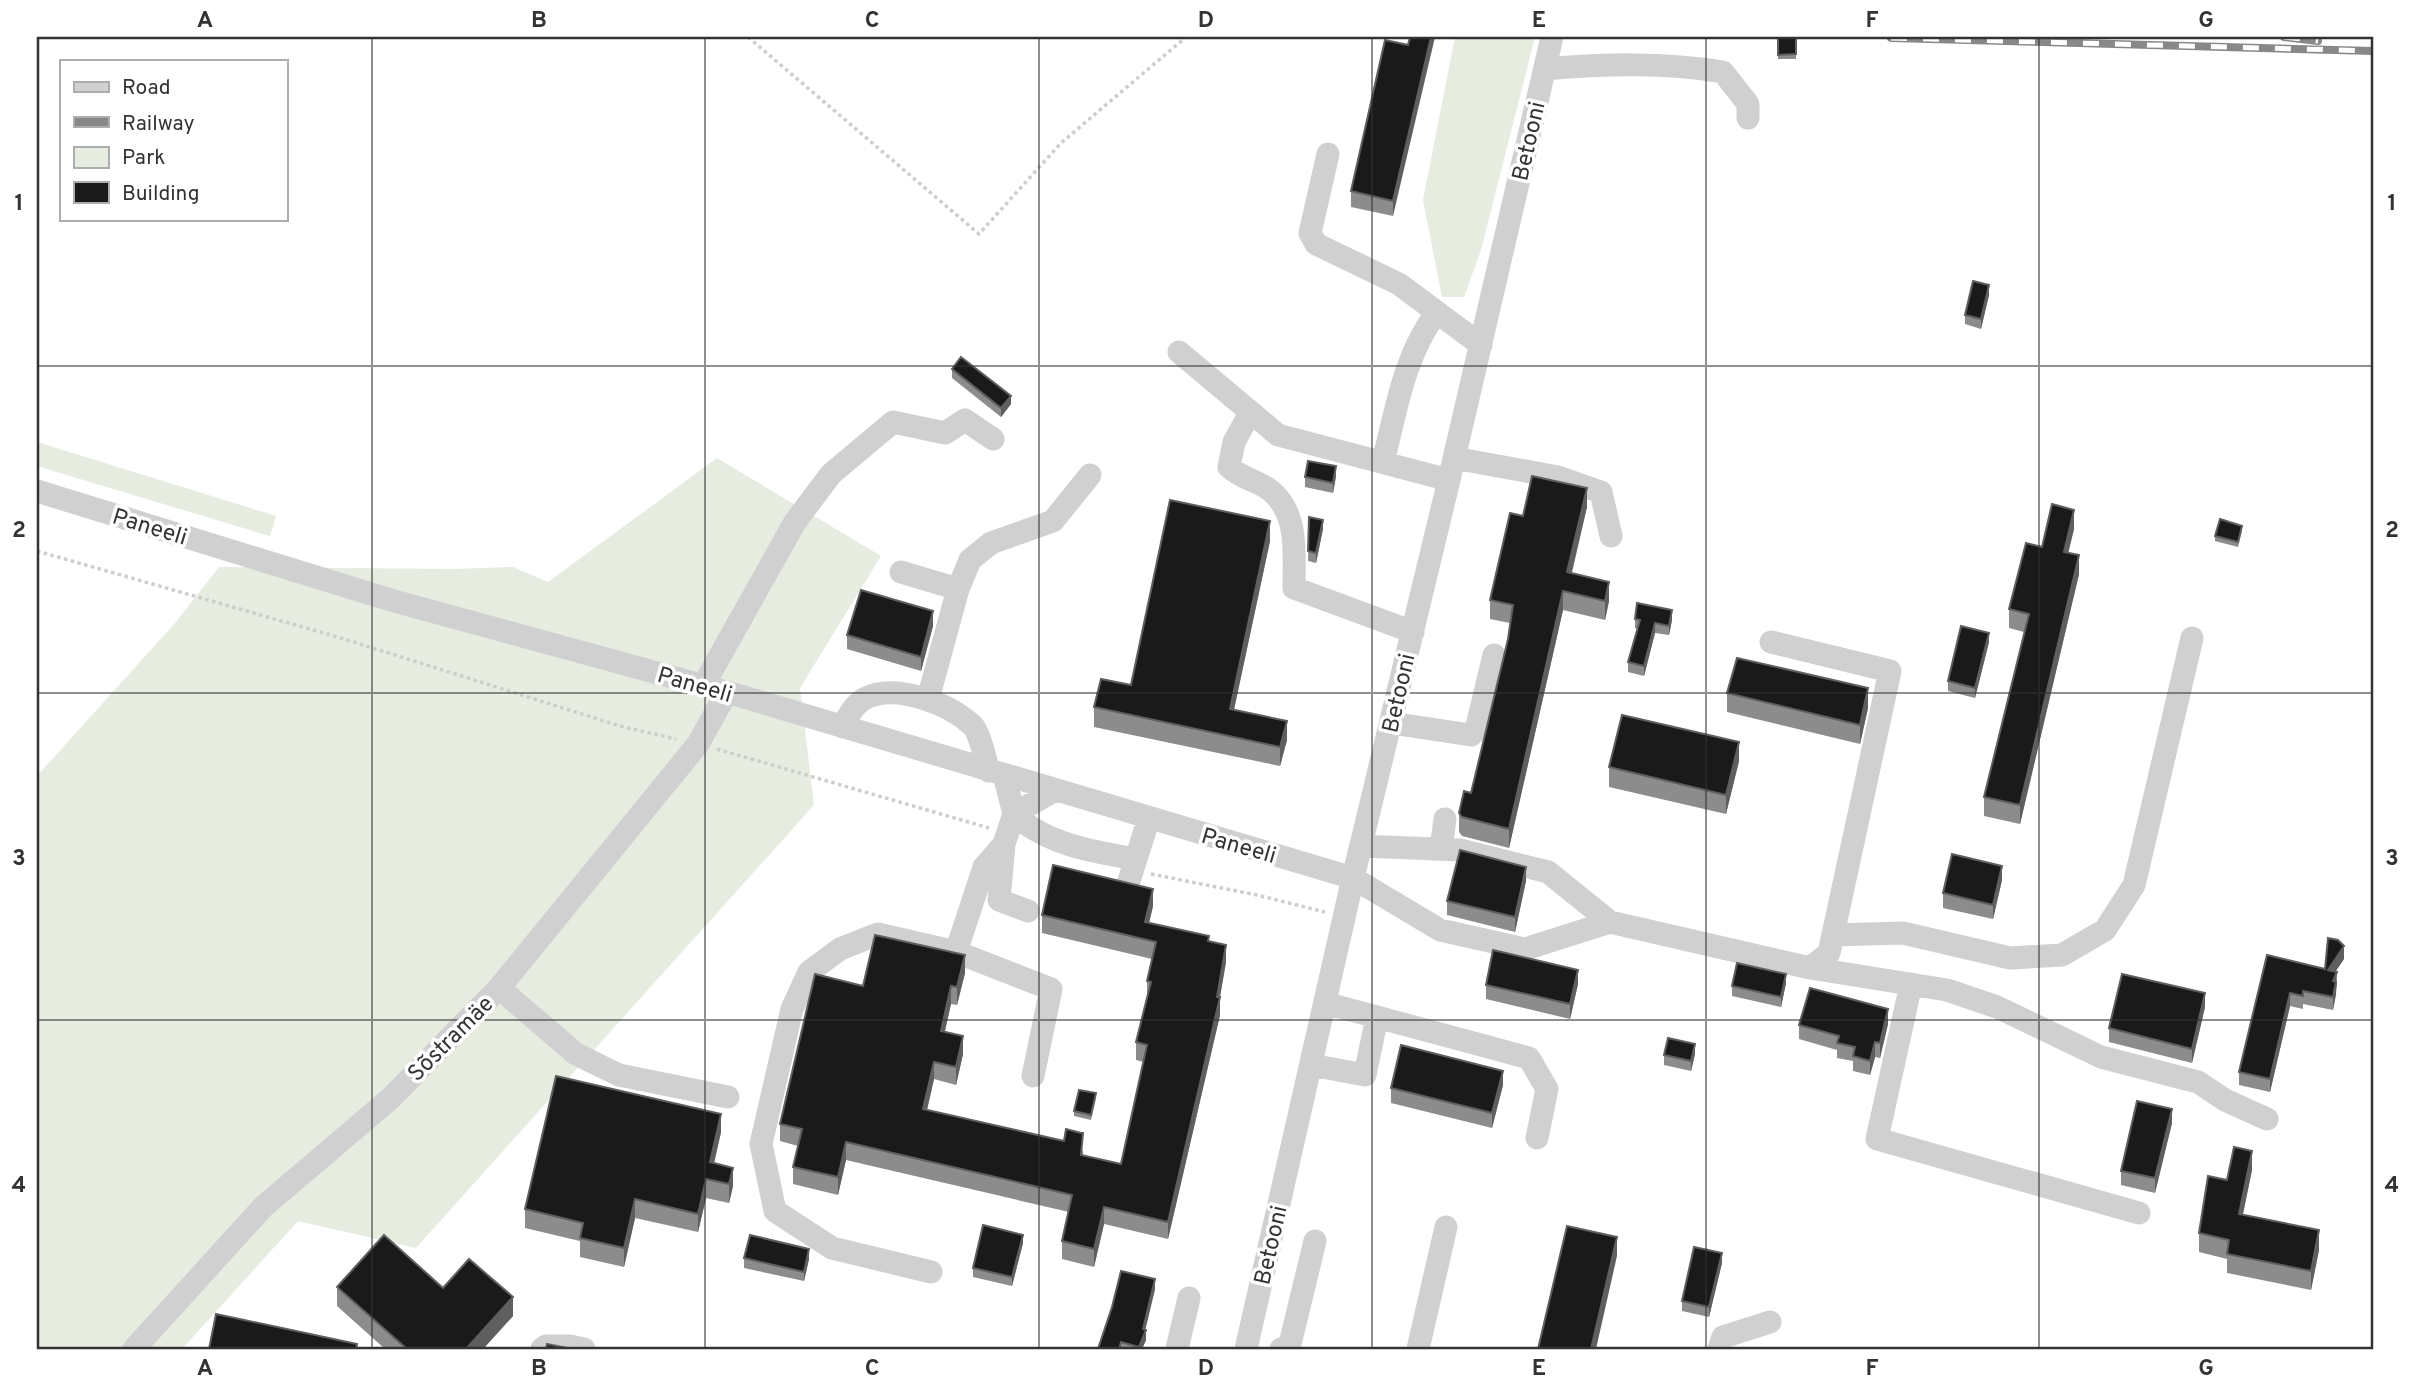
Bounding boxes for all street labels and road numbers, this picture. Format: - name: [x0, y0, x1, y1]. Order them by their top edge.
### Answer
- street label: Betooni: [1507, 99, 1554, 184]
- street label: Paneeli: [108, 503, 190, 553]
- street label: Betooni: [1377, 651, 1424, 736]
- street label: Paneeli: [653, 662, 735, 711]
- street label: Paneeli: [1197, 823, 1279, 872]
- street label: Sõstramäe: [403, 991, 501, 1089]
- street label: Betooni: [1249, 1203, 1296, 1288]

